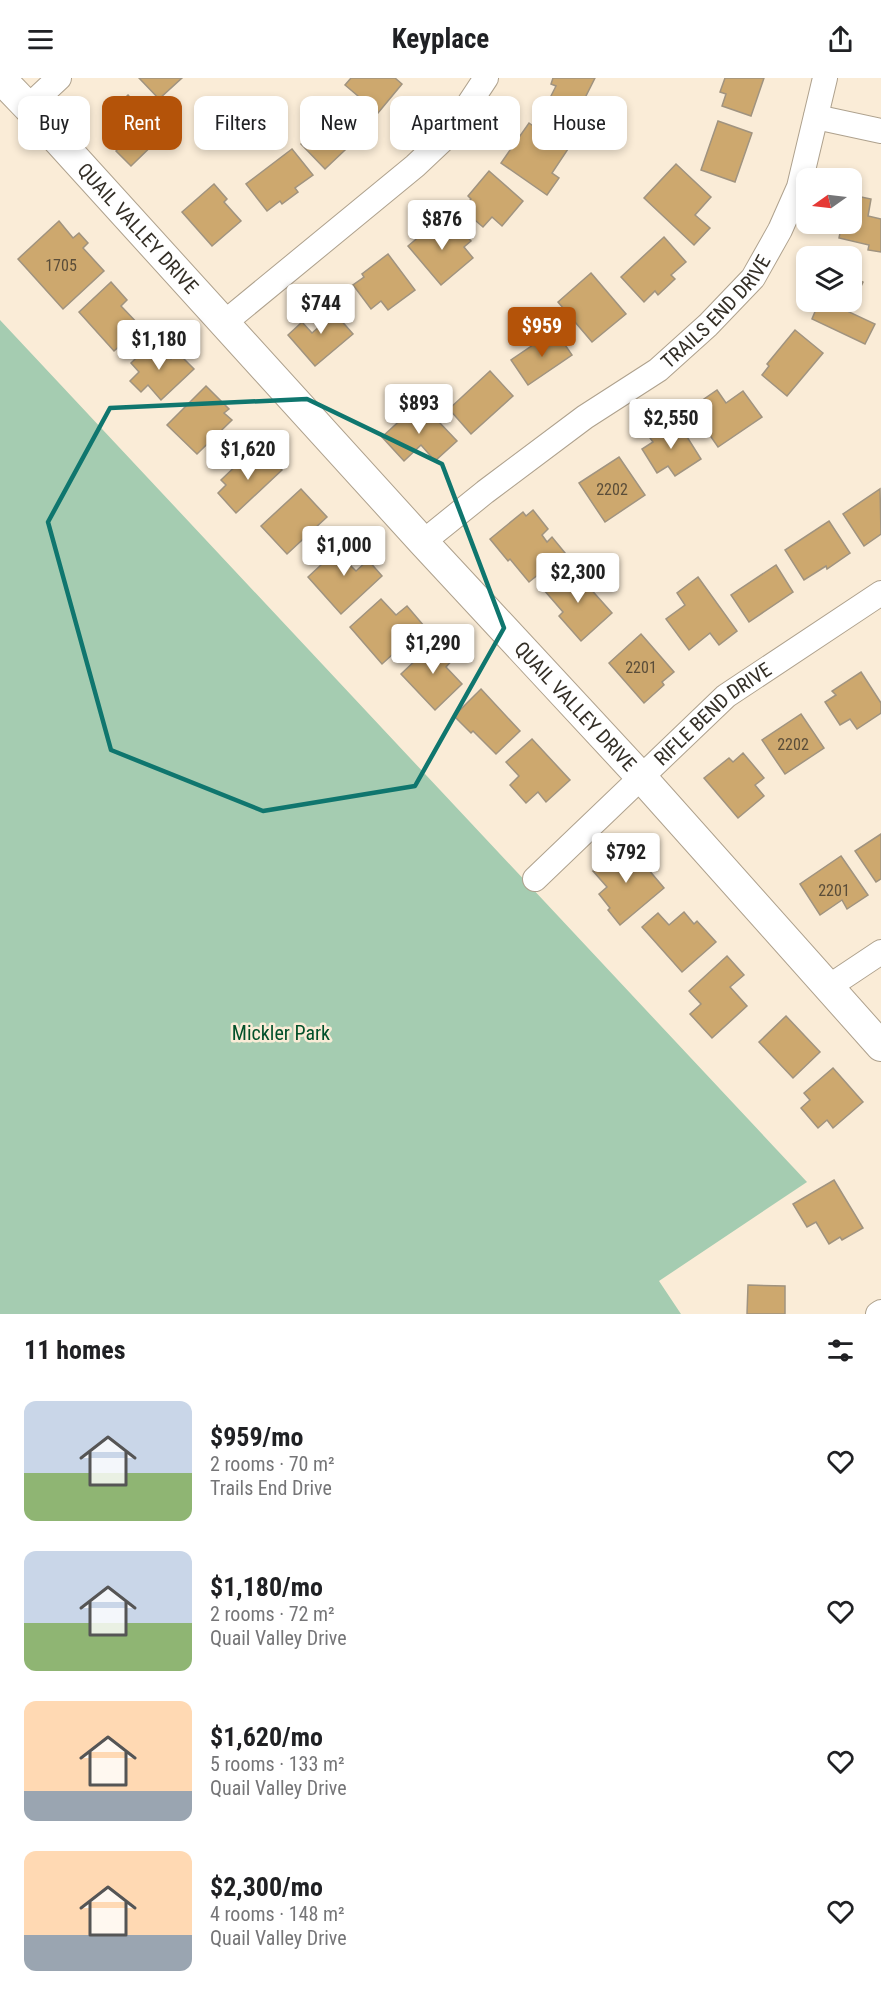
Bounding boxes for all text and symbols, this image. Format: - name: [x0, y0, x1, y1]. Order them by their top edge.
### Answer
- icon: menu: [24, 23, 57, 56]
- text: Keyplace: [392, 23, 489, 55]
- icon: share: [824, 23, 857, 56]
- chip: Buy: [18, 96, 90, 150]
- chip: Rent: [102, 96, 182, 150]
- chip: Filters: [194, 96, 288, 150]
- chip: New: [300, 96, 378, 150]
- chip: Apartment: [390, 96, 520, 150]
- chip: House: [532, 96, 627, 150]
- street label: QUAIL VALLEY DRIVE: [73, 158, 203, 298]
- north arrow: [796, 168, 862, 234]
- map controls: [796, 168, 862, 312]
- pin: $876: [406, 200, 478, 251]
- text: $876: [422, 207, 462, 231]
- button: layers: [796, 246, 862, 312]
- street label: TRAILS END DRIVE: [656, 251, 776, 373]
- house number: 1705: [45, 256, 77, 275]
- pin: $744: [285, 284, 357, 335]
- text: $744: [301, 291, 341, 315]
- pin: $959: [506, 307, 578, 358]
- text: $959: [522, 314, 562, 338]
- pin: $1,180: [110, 320, 208, 371]
- text: $1,180: [131, 327, 187, 351]
- pin: $893: [383, 384, 455, 435]
- text: $893: [399, 391, 439, 415]
- pin: $2,550: [622, 399, 720, 450]
- text: $2,550: [643, 406, 699, 430]
- pin: $1,620: [199, 430, 297, 481]
- text: $1,620: [220, 437, 276, 461]
- house number: 2202: [596, 480, 628, 499]
- pin: $1,000: [295, 526, 393, 577]
- text: $1,000: [316, 533, 372, 557]
- pin: $2,300: [529, 553, 627, 604]
- text: $2,300: [550, 560, 606, 584]
- pin: $1,290: [384, 624, 482, 675]
- text: $1,290: [405, 631, 461, 655]
- street label: QUAIL VALLEY DRIVE: [509, 637, 641, 776]
- street label: RIFLE BEND DRIVE: [649, 657, 776, 770]
- house number: 2201: [625, 658, 657, 677]
- house number: 2202: [777, 735, 809, 754]
- pin: $792: [590, 833, 662, 884]
- text: $792: [606, 840, 646, 864]
- house number: 2201: [818, 881, 850, 900]
- park label: Mickler Park: [232, 1021, 330, 1045]
- icon: filters: [824, 1334, 857, 1367]
- text: 11 homes: [24, 1335, 126, 1365]
- text: $959/mo: [210, 1422, 303, 1452]
- icon: home: [72, 1425, 144, 1497]
- icon: heart: [824, 1445, 857, 1478]
- text: 2 rooms · 70 m²: [210, 1452, 335, 1476]
- text: Trails End Drive: [210, 1476, 332, 1500]
- text: $1,180/mo: [210, 1572, 323, 1602]
- icon: home: [72, 1575, 144, 1647]
- icon: heart: [824, 1595, 857, 1628]
- text: 2 rooms · 72 m²: [210, 1602, 335, 1626]
- text: Quail Valley Drive: [210, 1626, 347, 1650]
- text: $1,620/mo: [210, 1722, 323, 1752]
- icon: home: [72, 1725, 144, 1797]
- icon: heart: [824, 1745, 857, 1778]
- text: 5 rooms · 133 m²: [210, 1752, 345, 1776]
- text: Quail Valley Drive: [210, 1776, 347, 1800]
- text: $2,300/mo: [210, 1872, 323, 1902]
- icon: home: [72, 1875, 144, 1947]
- icon: heart: [824, 1895, 857, 1928]
- text: 4 rooms · 148 m²: [210, 1902, 345, 1926]
- text: Quail Valley Drive: [210, 1926, 347, 1950]

